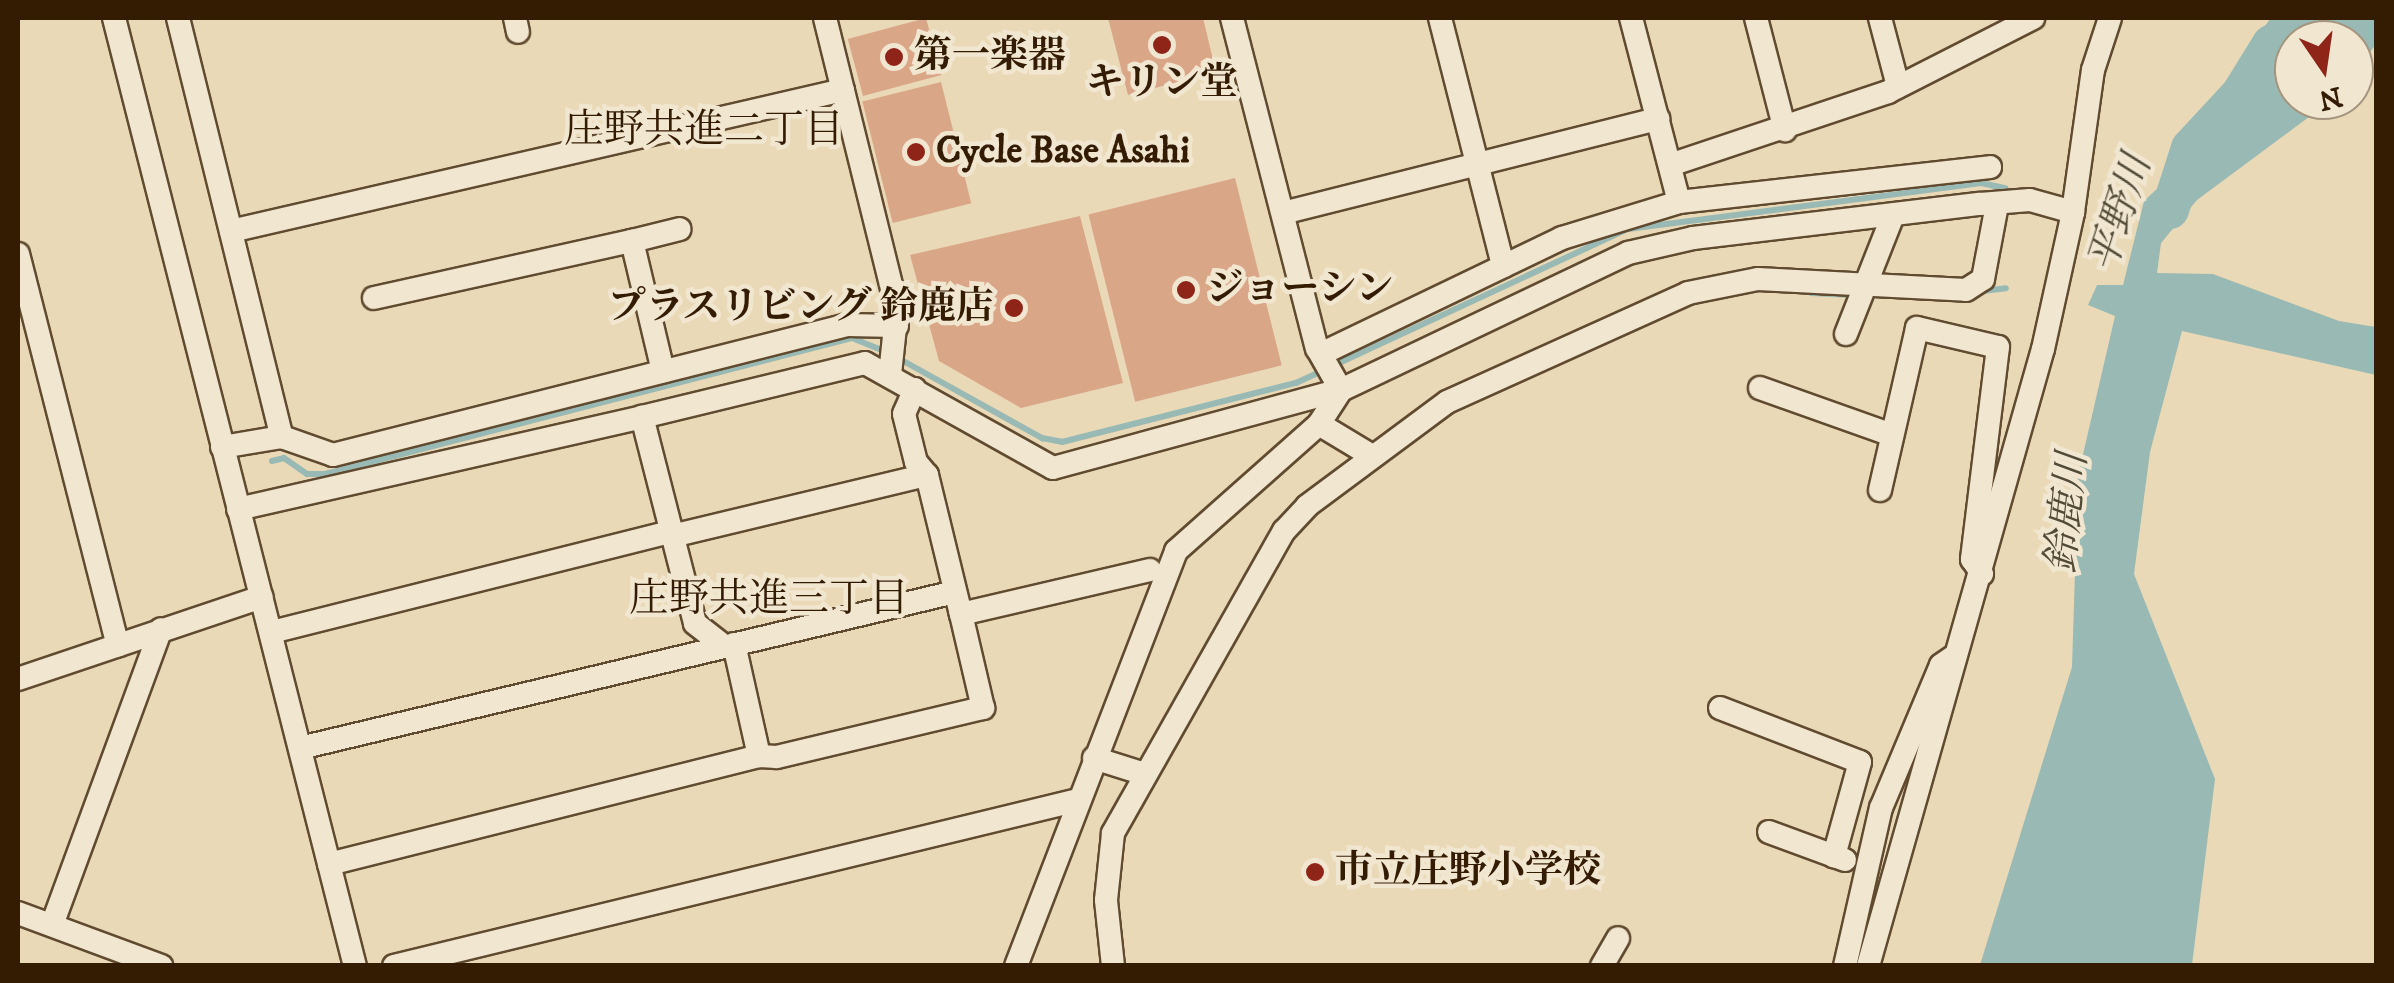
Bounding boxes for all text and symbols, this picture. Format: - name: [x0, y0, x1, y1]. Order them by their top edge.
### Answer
- north arrow: [2274, 20, 2374, 120]
- place label: 第一楽器: [914, 34, 1066, 80]
- marker: キリン堂: [1151, 34, 1173, 56]
- marker: 第一楽器: [883, 46, 905, 68]
- place label: キリン堂: [1086, 61, 1238, 107]
- text: N: [2315, 78, 2346, 117]
- district label: 庄野共進二丁目: [564, 107, 844, 155]
- place label: Cycle Base Asahi: [936, 129, 1190, 175]
- marker: Cycle Base Asahi: [905, 141, 927, 163]
- water label: 平野川: [2080, 150, 2162, 278]
- place label: ジョーシン: [1206, 267, 1396, 313]
- marker: ジョーシン: [1175, 279, 1197, 301]
- place label: プラスリビング 鈴鹿店: [606, 285, 994, 331]
- marker: プラスリビング 鈴鹿店: [1003, 297, 1025, 319]
- water label: 鈴鹿川: [2038, 451, 2098, 575]
- district label: 庄野共進三丁目: [629, 576, 909, 624]
- place label: 市立庄野小学校: [1335, 849, 1601, 895]
- marker: 市立庄野小学校: [1304, 861, 1326, 883]

